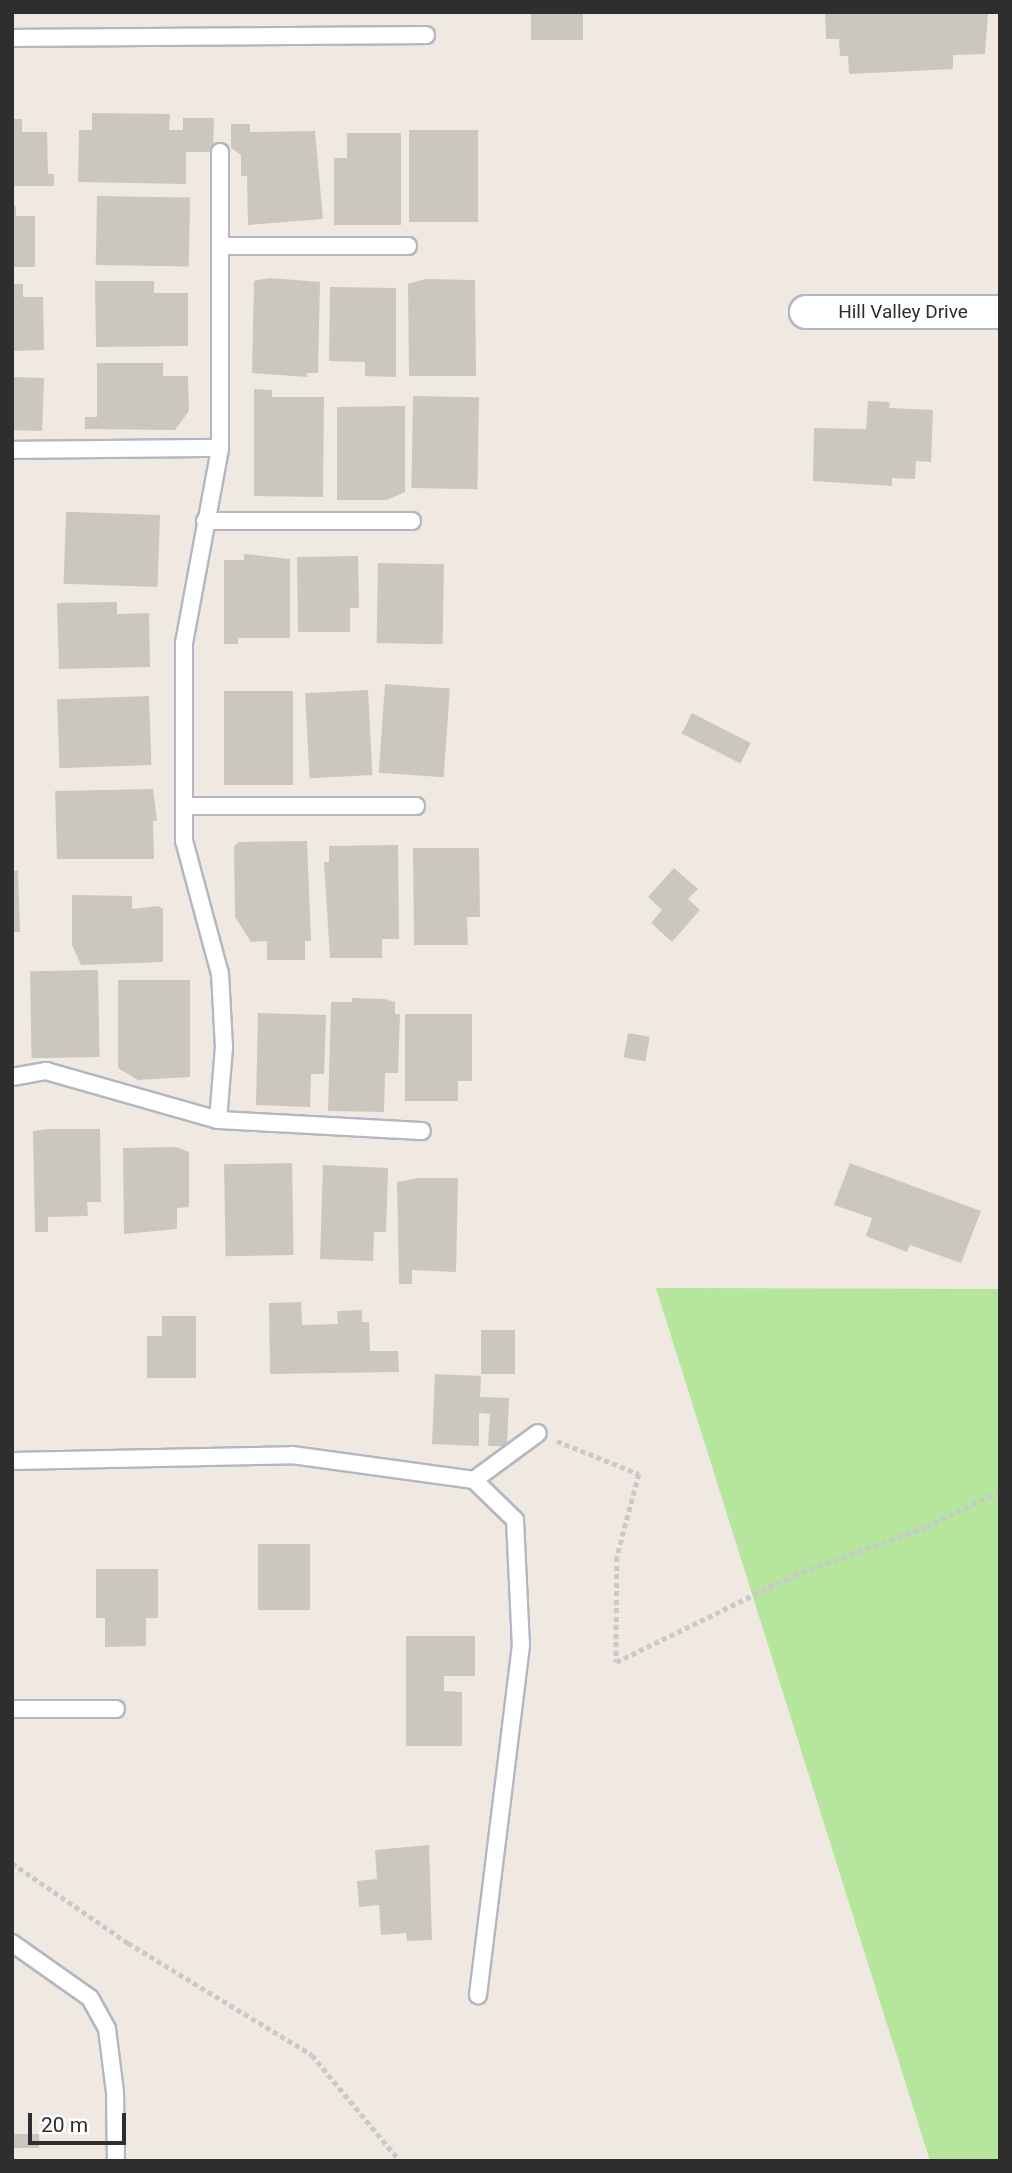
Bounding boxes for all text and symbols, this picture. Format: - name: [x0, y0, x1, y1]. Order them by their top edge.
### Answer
- street label: Hill Valley Drive: [838, 301, 968, 323]
- scale bar: [32, 2100, 130, 2144]
- text: 20 m: [41, 2113, 88, 2137]

